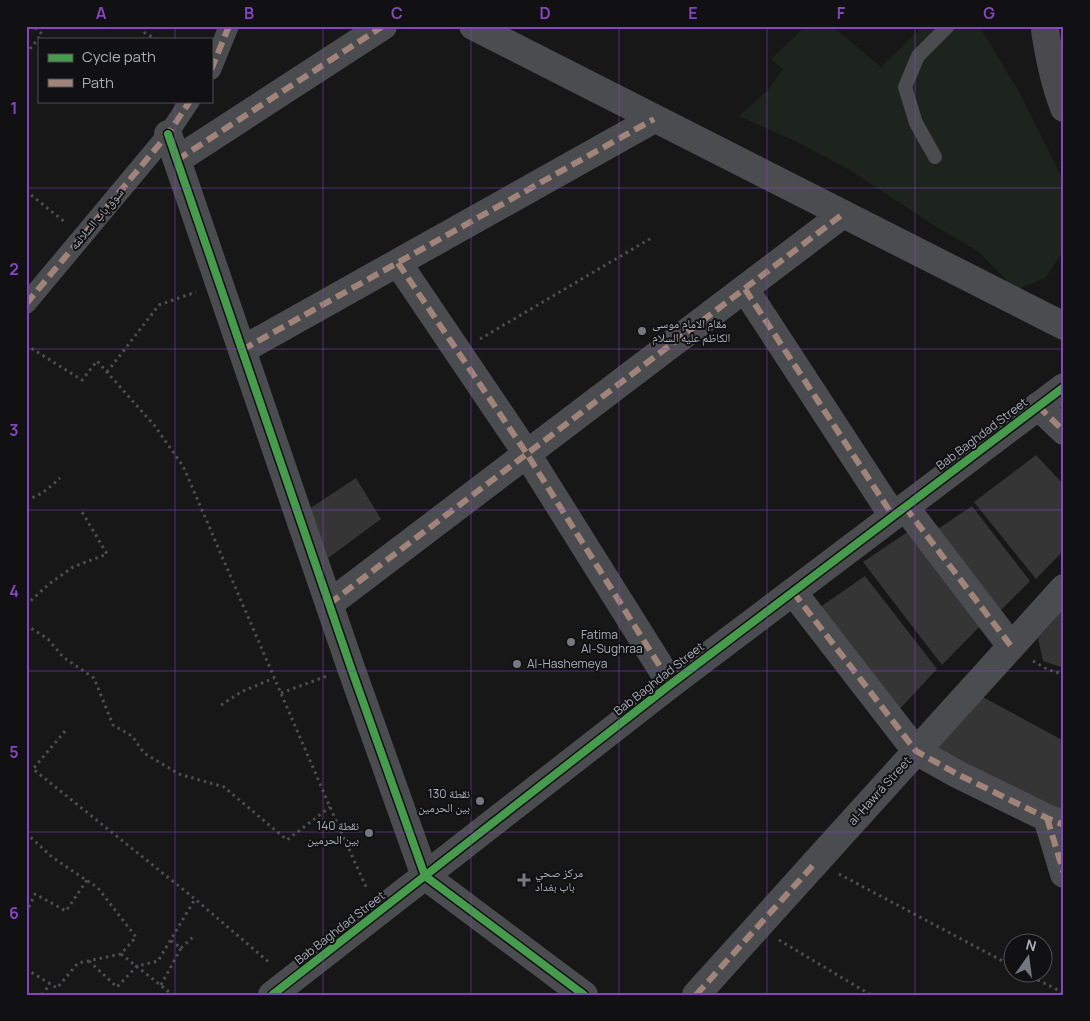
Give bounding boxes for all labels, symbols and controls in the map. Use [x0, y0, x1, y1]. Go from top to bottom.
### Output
text: A [96, 2, 107, 24]
text: B [244, 2, 254, 24]
text: C [391, 2, 403, 24]
text: D [539, 2, 551, 24]
text: E [688, 2, 698, 24]
text: F [837, 2, 846, 24]
text: G [983, 2, 995, 24]
legend [38, 38, 212, 102]
text: Cycle path [82, 46, 156, 67]
text: Path [82, 72, 114, 93]
text: 1 [10, 97, 18, 119]
street label: سوق باب السلالمه [66, 184, 127, 253]
text: 2 [9, 258, 19, 280]
place label: مقام الامام موسى الكاظم عليه السلام [652, 315, 730, 346]
marker: مقام الامام موسى الكاظم عليه السلام [636, 325, 648, 337]
street label: Bab Baghdad Street [933, 394, 1031, 474]
text: 3 [9, 419, 19, 441]
text: 4 [9, 580, 19, 602]
place label: Fatima Al-Sughraa [581, 626, 643, 657]
marker: Fatima Al-Sughraa [565, 636, 577, 648]
street label: Bab Baghdad Street [610, 638, 708, 719]
place label: Al-Hashemeya [527, 655, 607, 672]
marker: Al-Hashemeya [511, 658, 523, 670]
text: 5 [9, 741, 19, 763]
street label: al-Ḥawrā Street [844, 752, 915, 829]
place label: نقطة 130 بين الحرمين [418, 785, 470, 816]
marker: نقطة 130 بين الحرمين [474, 795, 486, 807]
place label: نقطة 140 بين الحرمين [307, 817, 359, 848]
marker: نقطة 140 بين الحرمين [363, 827, 375, 839]
place label: مركز صحي باب بغداد [535, 864, 583, 895]
marker: مركز صحي باب بغداد [517, 873, 531, 887]
street label: Bab Baghdad Street [291, 887, 389, 968]
text: 6 [9, 902, 19, 924]
north arrow [1002, 934, 1052, 984]
text: N [1024, 934, 1038, 955]

